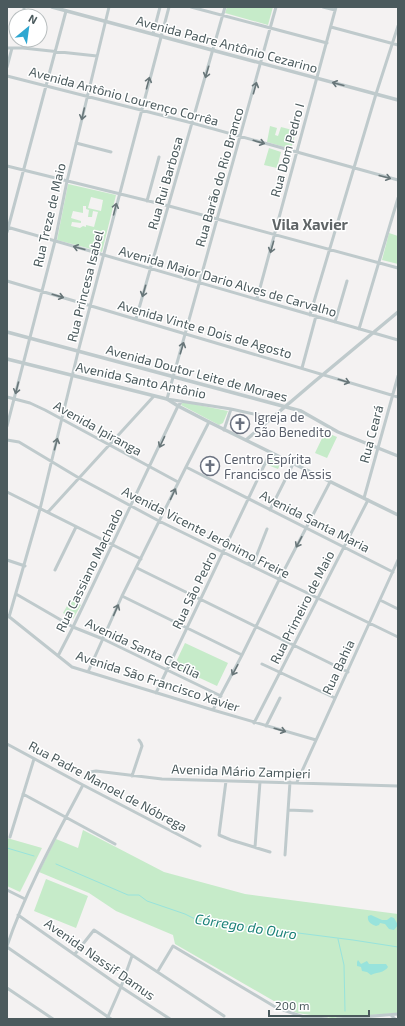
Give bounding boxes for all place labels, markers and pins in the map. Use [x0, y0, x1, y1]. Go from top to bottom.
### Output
place label: Igreja de São Benedito [254, 409, 331, 440]
church icon: Igreja de São Benedito [229, 413, 251, 435]
place label: Centro Espírita Francisco de Assis [224, 451, 332, 482]
church icon: Centro Espírita Francisco de Assis [199, 455, 221, 477]

